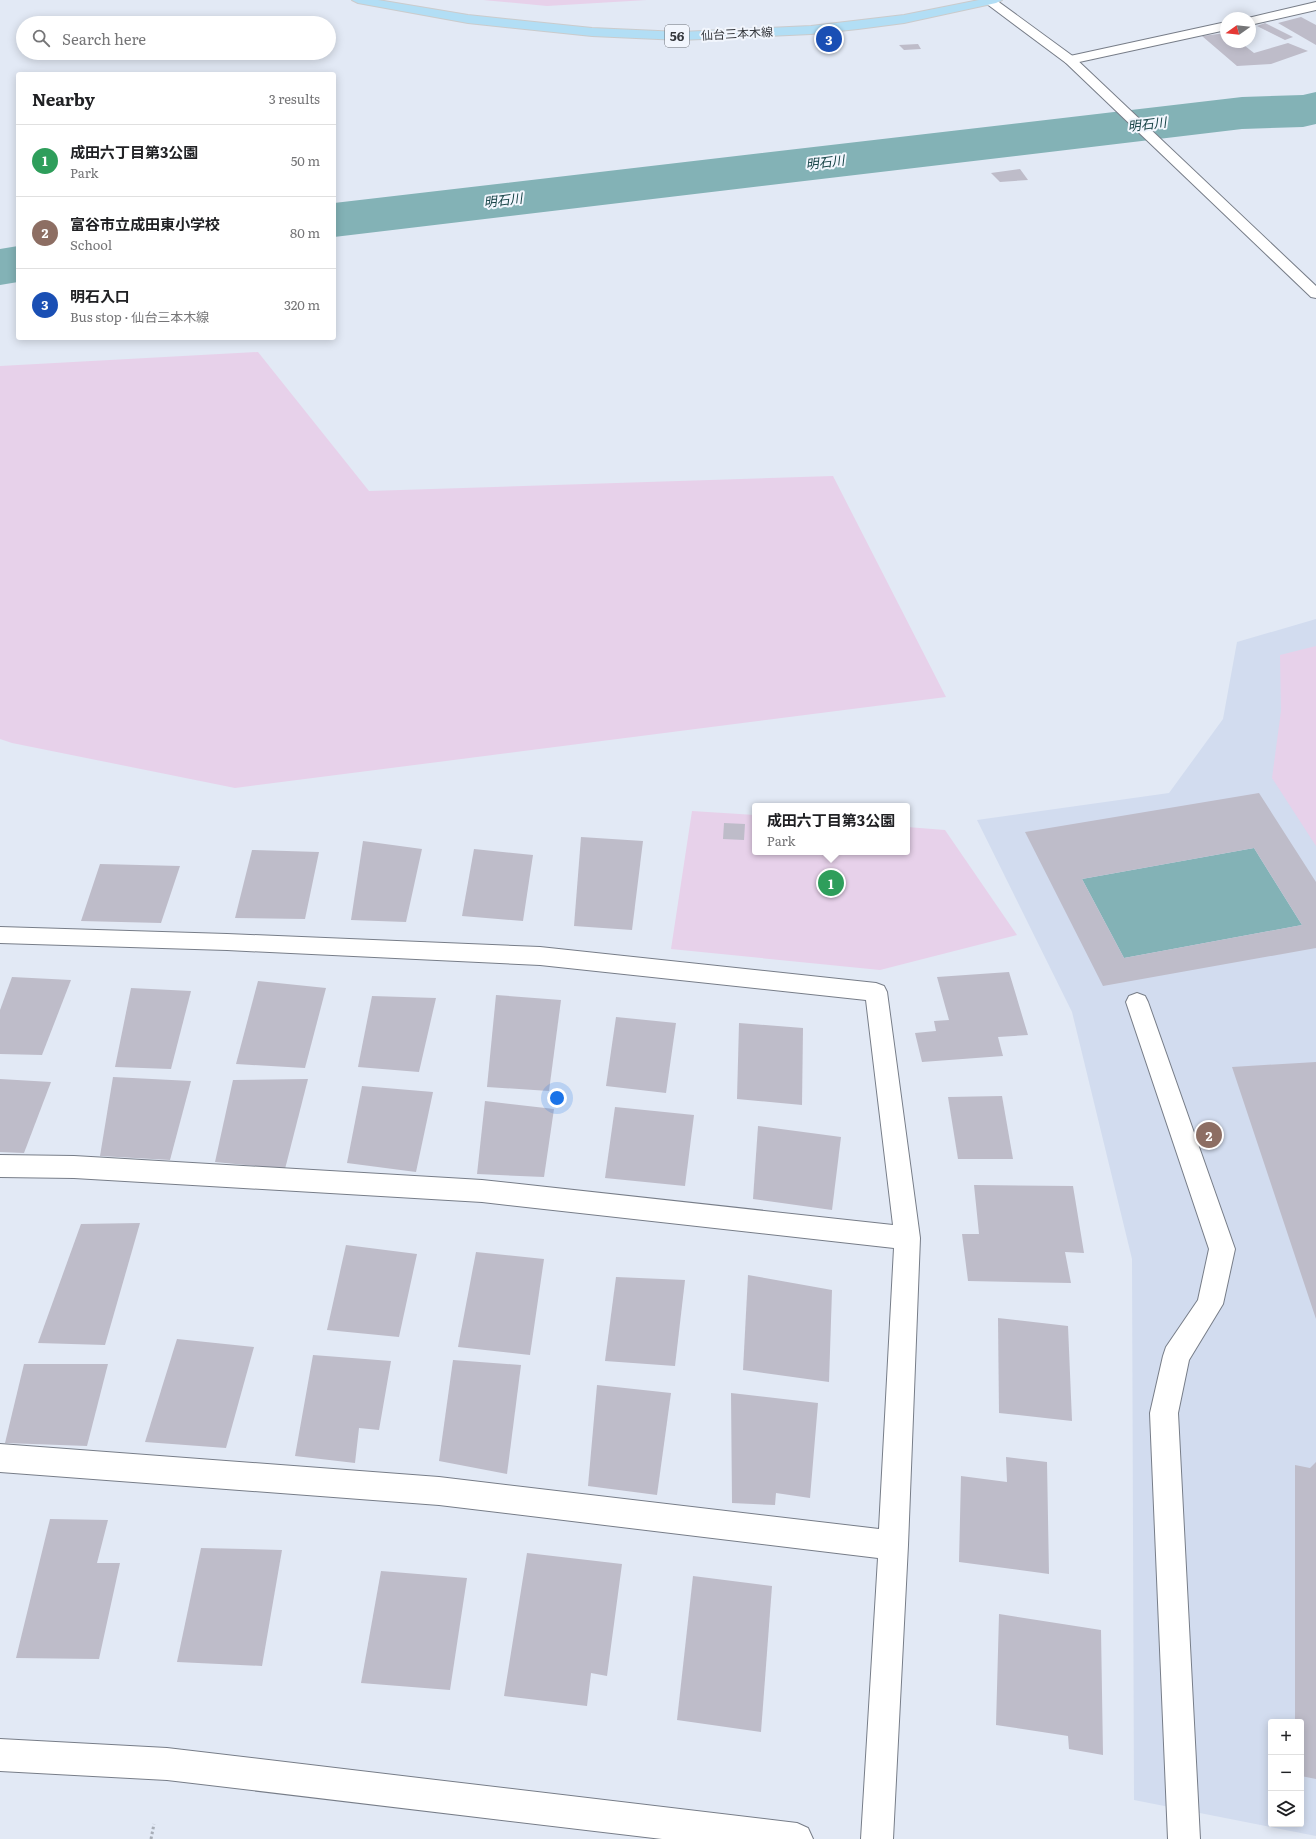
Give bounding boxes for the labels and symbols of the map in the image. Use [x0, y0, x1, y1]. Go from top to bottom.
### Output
north arrow [1220, 12, 1256, 48]
street label: 仙台三本木線 [701, 22, 773, 44]
pin: 3 [816, 24, 842, 54]
road number: 56 [665, 25, 689, 47]
water label: 明石川 [1126, 111, 1169, 135]
water label: 明石川 [804, 149, 847, 173]
water label: 明石川 [482, 187, 525, 211]
pin: 1 [818, 868, 844, 898]
your location [547, 1088, 567, 1108]
pin: 2 [1196, 1120, 1222, 1150]

